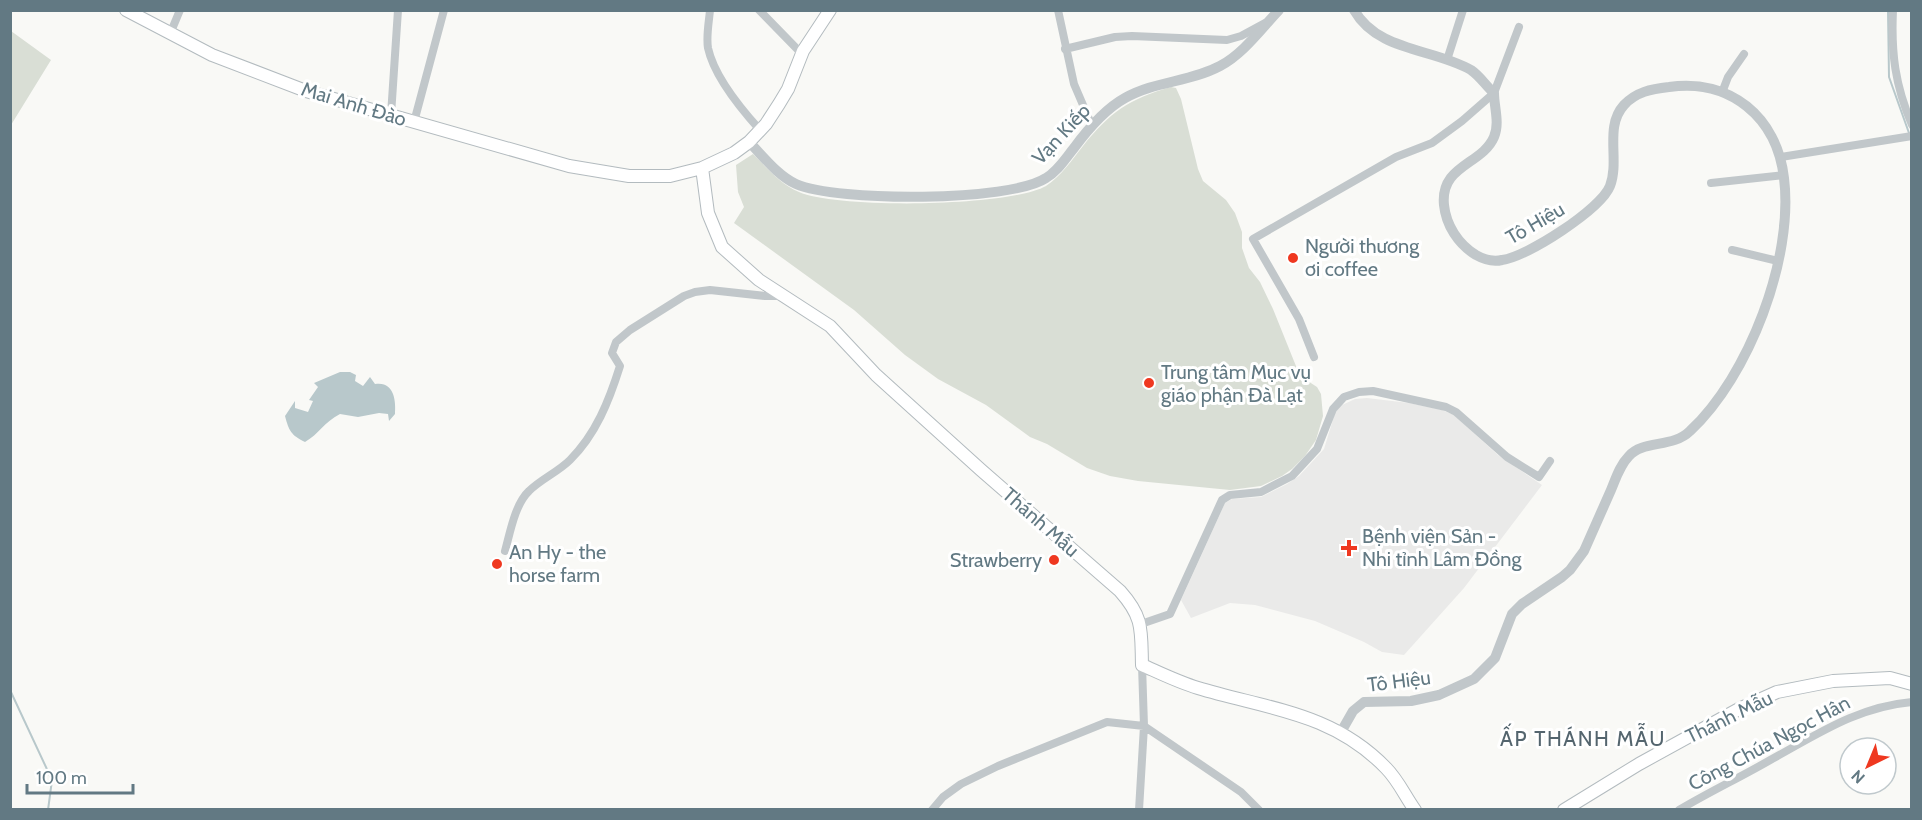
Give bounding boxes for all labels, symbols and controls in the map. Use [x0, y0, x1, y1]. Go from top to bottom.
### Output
street label: Mai Anh Đào [299, 77, 409, 131]
street label: Vạn Kiếp [1027, 99, 1095, 169]
street label: Tô Hiệu [1502, 197, 1568, 249]
place label: Người thương ơi coffee [1305, 234, 1420, 281]
marker: Người thương ơi coffee [1286, 251, 1300, 265]
place label: Trung tâm Mục vụ giáo phận Đà Lạt [1161, 360, 1311, 407]
marker: Trung tâm Mục vụ giáo phận Đà Lạt [1142, 376, 1156, 390]
street label: Thánh Mẫu [998, 482, 1084, 562]
place label: Bệnh viện Sản - Nhi tỉnh Lâm Đồng [1362, 524, 1522, 571]
marker: Bệnh viện Sản - Nhi tỉnh Lâm Đồng [1340, 539, 1358, 557]
place label: An Hy - the horse farm [509, 540, 606, 587]
place label: Strawberry [950, 548, 1042, 572]
marker: Strawberry [1047, 553, 1061, 567]
marker: An Hy - the horse farm [490, 557, 504, 571]
street label: Tô Hiệu [1366, 665, 1432, 697]
street label: Thánh Mẫu [1682, 686, 1776, 748]
street label: Công Chúa Ngọc Hân [1684, 690, 1854, 796]
district label: ẤP THÁNH MẪU [1500, 722, 1666, 751]
north arrow [1838, 736, 1898, 796]
scale bar [27, 757, 134, 795]
text: N [1847, 766, 1869, 787]
text: 100 m [36, 767, 87, 789]

